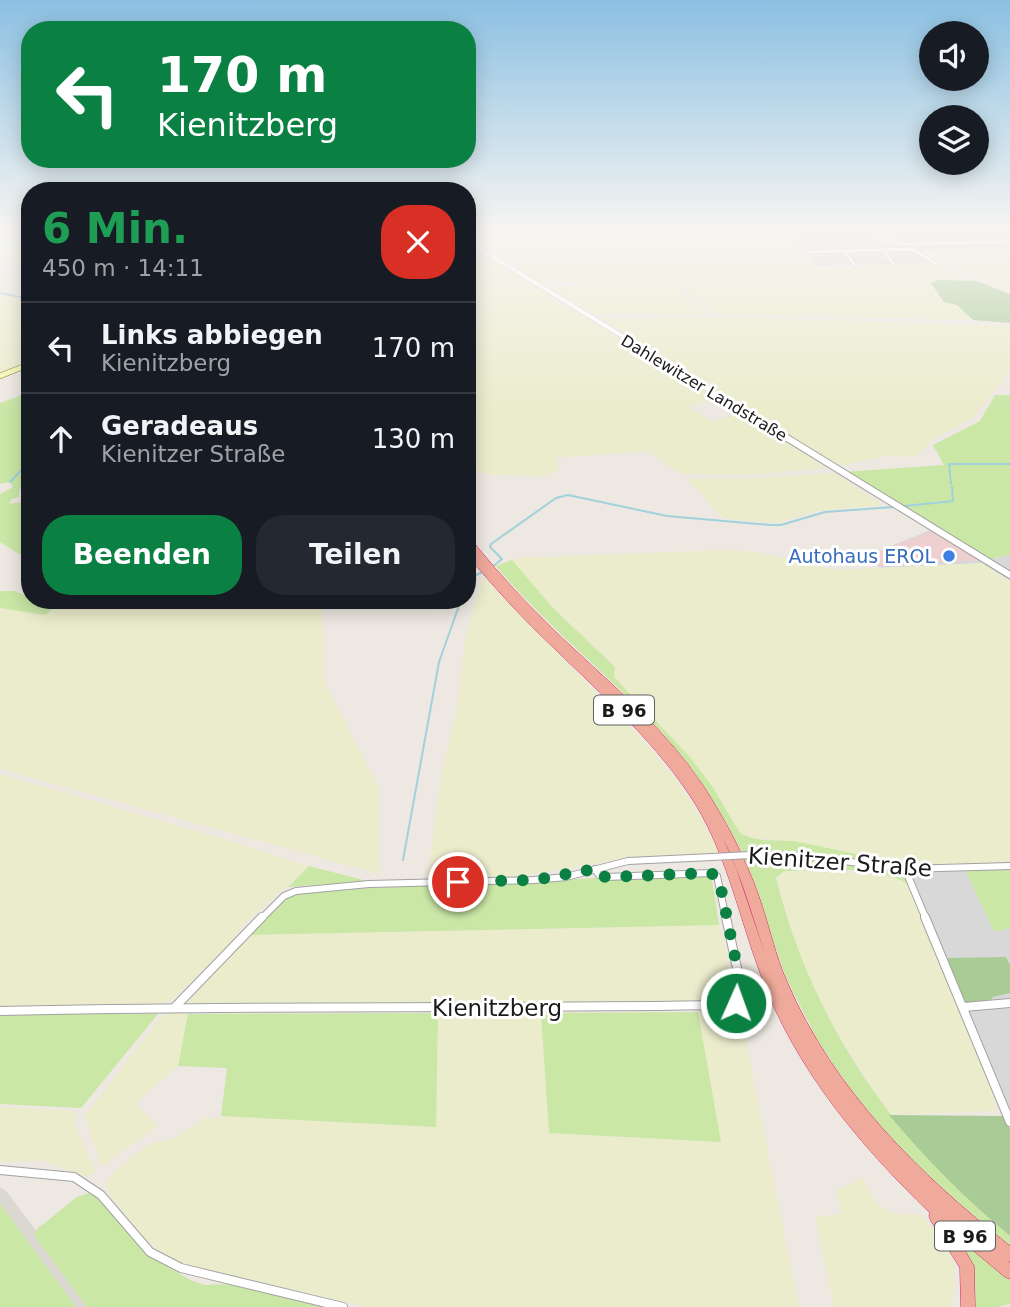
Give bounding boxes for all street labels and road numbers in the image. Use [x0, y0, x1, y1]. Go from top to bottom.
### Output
street label: Dahlewitzer Landstraße [618, 331, 790, 445]
road number: B 96 [594, 696, 654, 724]
street label: Kienitzer Straße [747, 843, 933, 881]
street label: Kienitzberg [432, 995, 562, 1021]
road number: B 96 [935, 1222, 995, 1251]

